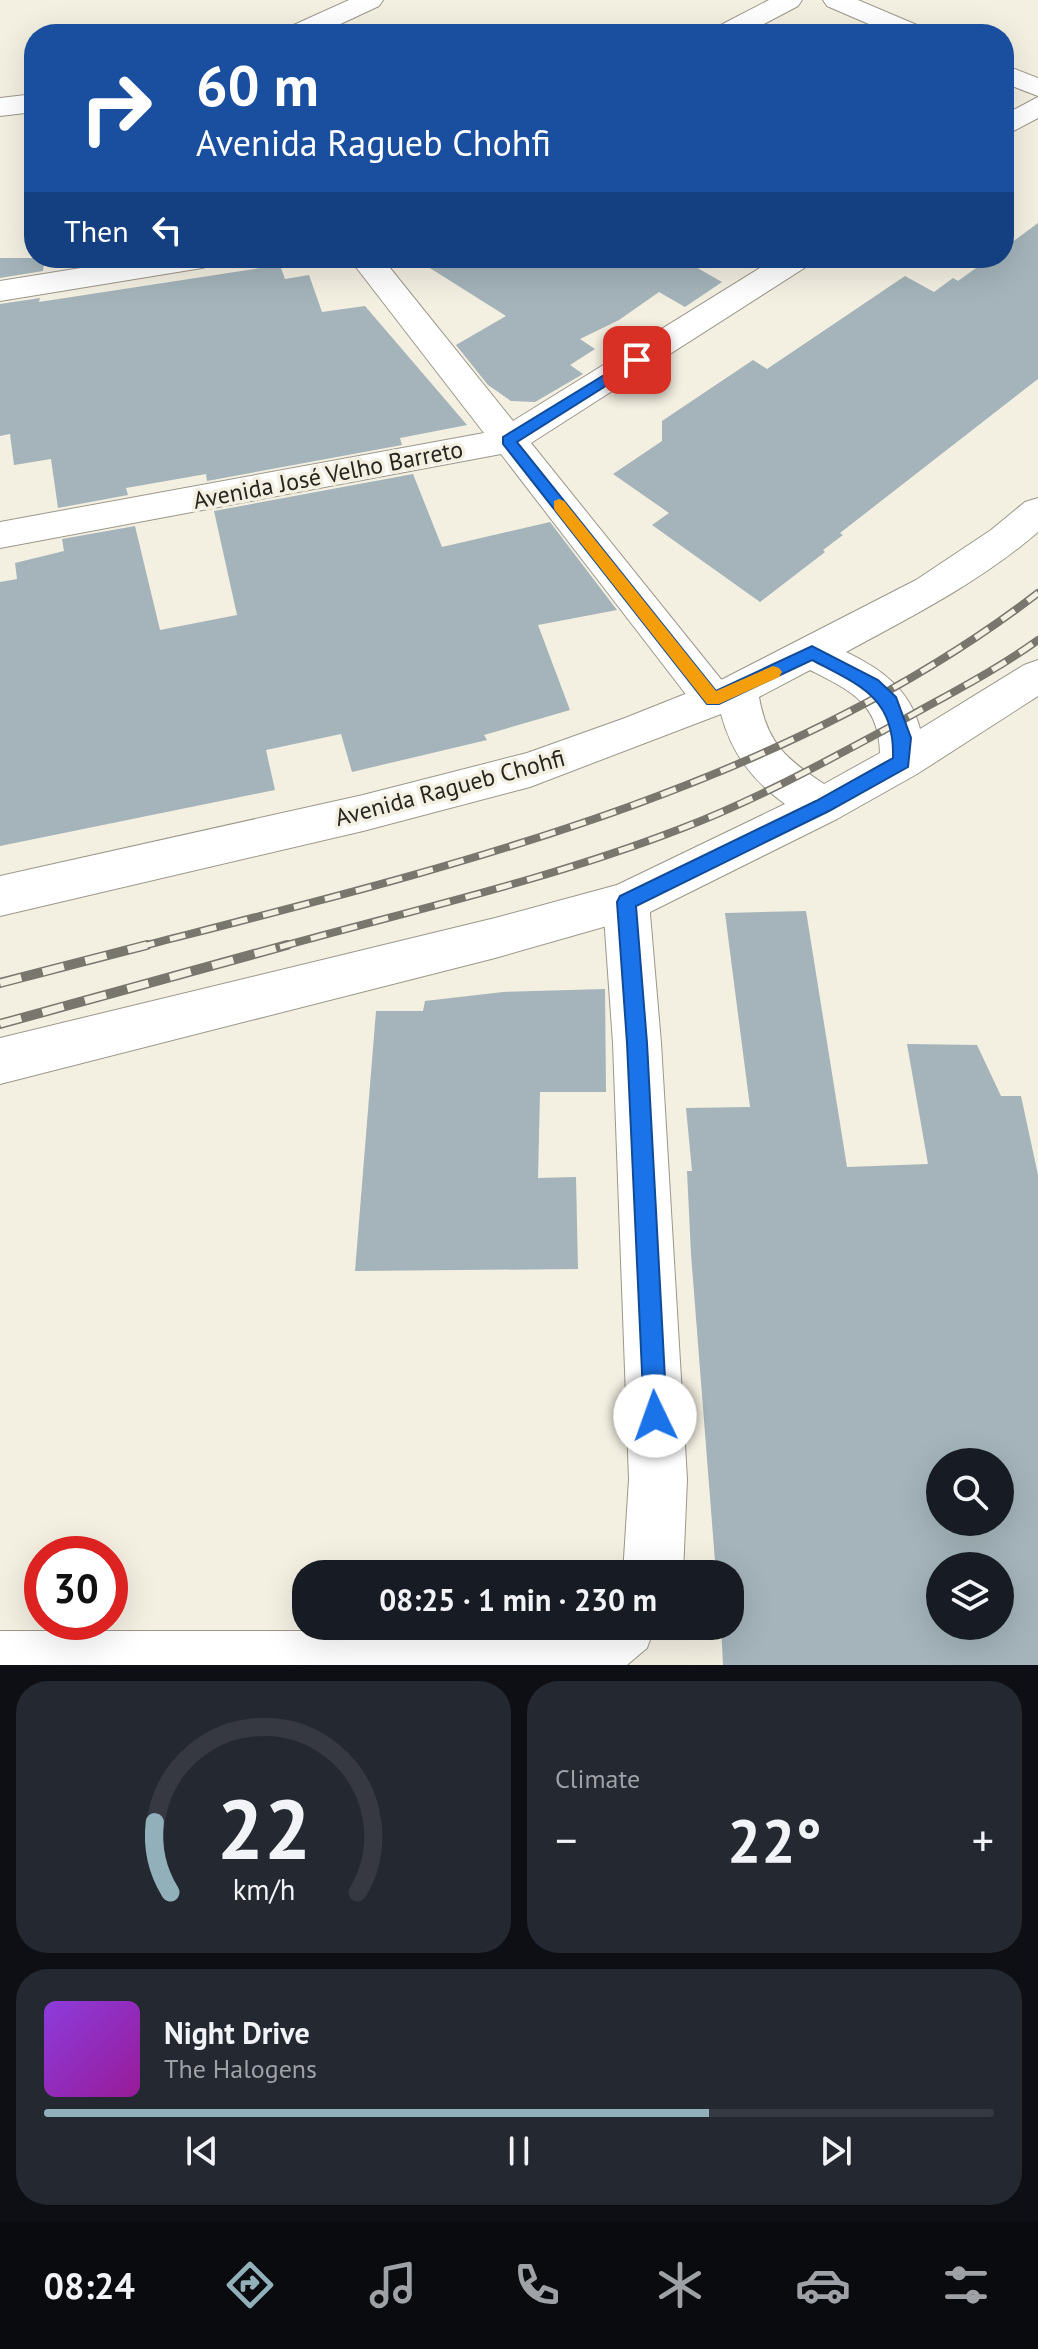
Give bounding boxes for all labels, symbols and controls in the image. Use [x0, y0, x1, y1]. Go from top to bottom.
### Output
text: 60 m [196, 49, 319, 121]
icon: right [64, 56, 168, 160]
text: Avenida Ragueb Chohfi [196, 119, 551, 166]
icon: left [145, 208, 189, 252]
text: Then [64, 211, 129, 250]
pin [603, 326, 671, 394]
icon: arrive [615, 338, 659, 382]
street label: Avenida José Velho Barreto [190, 433, 466, 516]
street label: Avenida Ragueb Chohfi [332, 742, 568, 833]
position arrow [613, 1374, 697, 1458]
map controls [926, 1448, 1014, 1640]
button: search [926, 1448, 1014, 1536]
speed limit sign: 30 [24, 1536, 128, 1640]
button: layers [926, 1552, 1014, 1640]
text: 08:25 · 1 min · 230 m [379, 1580, 657, 1619]
text: Climate [555, 1762, 640, 1795]
text: 22 [216, 1774, 311, 1882]
text: 22° [727, 1801, 822, 1879]
text: − [555, 1811, 577, 1868]
text: + [972, 1811, 994, 1868]
text: km/h [232, 1871, 295, 1908]
text: Night Drive [164, 2013, 310, 2052]
text: The Halogens [164, 2052, 317, 2085]
icon: previous [180, 2129, 224, 2173]
icon: pause [497, 2129, 541, 2173]
icon: next [814, 2129, 858, 2173]
icon: directions [222, 2257, 278, 2313]
icon: music [365, 2257, 421, 2313]
icon: phone [509, 2257, 565, 2313]
icon: climate [652, 2257, 708, 2313]
icon: car [795, 2257, 851, 2313]
icon: filters [938, 2257, 994, 2313]
text: 08:24 [44, 2262, 135, 2309]

